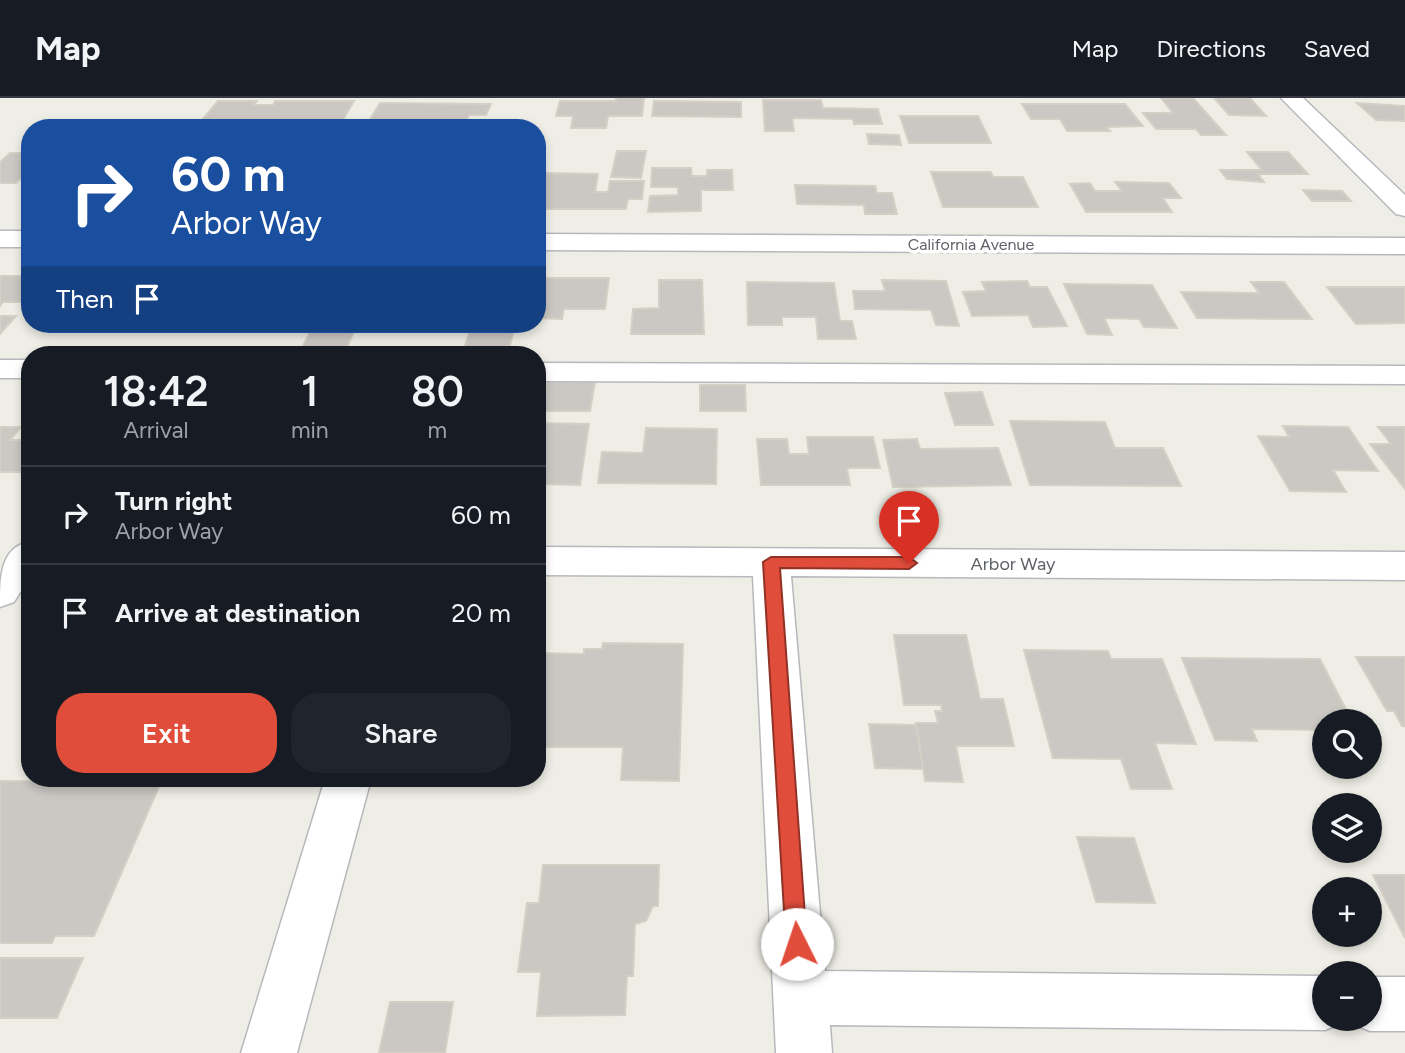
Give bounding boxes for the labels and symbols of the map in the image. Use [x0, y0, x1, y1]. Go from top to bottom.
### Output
street label: California Avenue [908, 235, 1034, 254]
pin [879, 491, 939, 563]
street label: Arbor Way [971, 553, 1056, 575]
position arrow [760, 907, 834, 981]

